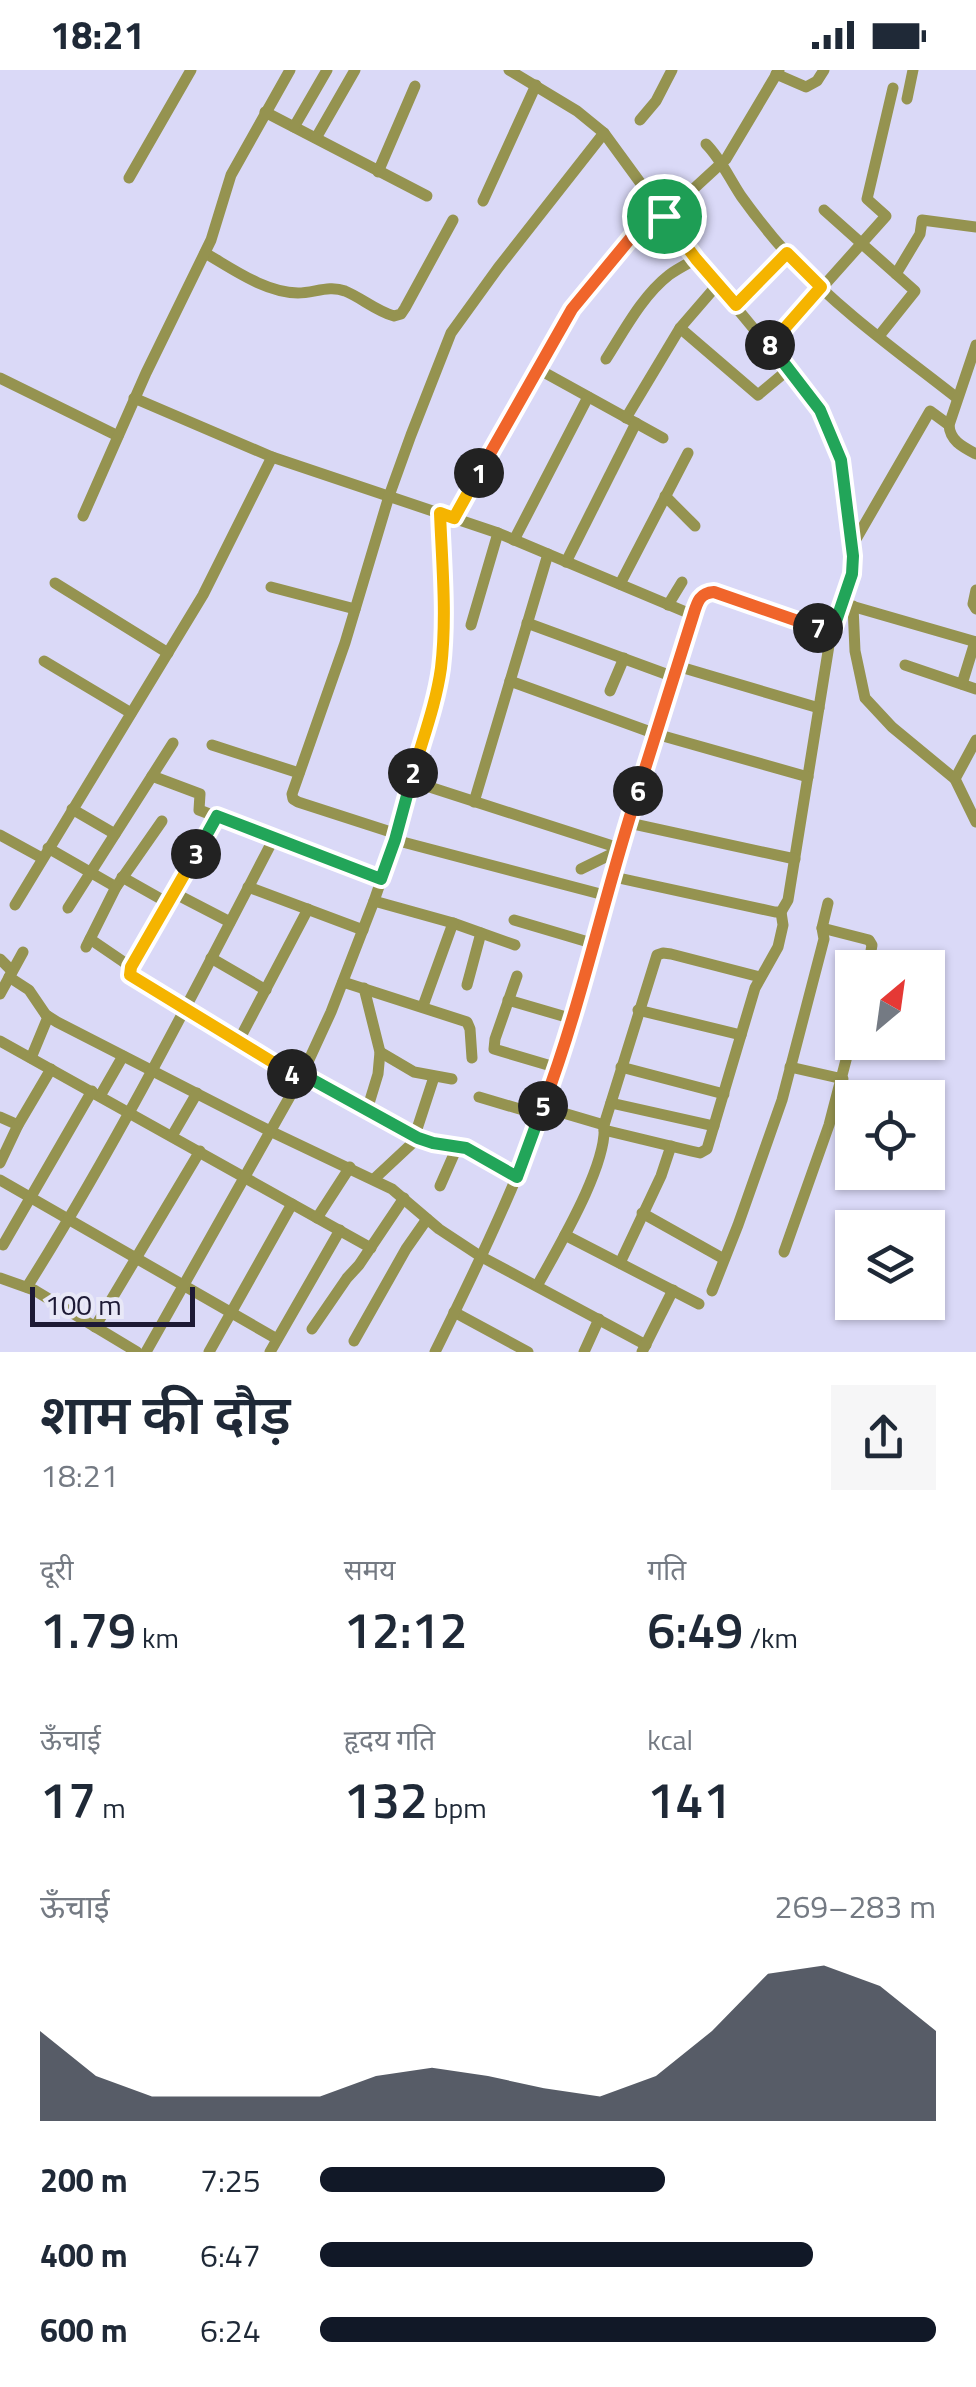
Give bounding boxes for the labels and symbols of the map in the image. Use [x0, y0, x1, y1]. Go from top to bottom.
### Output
pin [622, 174, 707, 259]
pin: 8 [745, 320, 795, 370]
pin: 1 [454, 448, 504, 498]
pin: 7 [793, 603, 843, 653]
pin: 2 [388, 748, 438, 798]
pin: 6 [613, 766, 663, 816]
pin: 3 [171, 829, 221, 879]
north arrow [835, 950, 945, 1060]
pin: 4 [267, 1049, 317, 1099]
pin: 5 [518, 1081, 568, 1131]
scale bar [30, 1282, 195, 1326]

